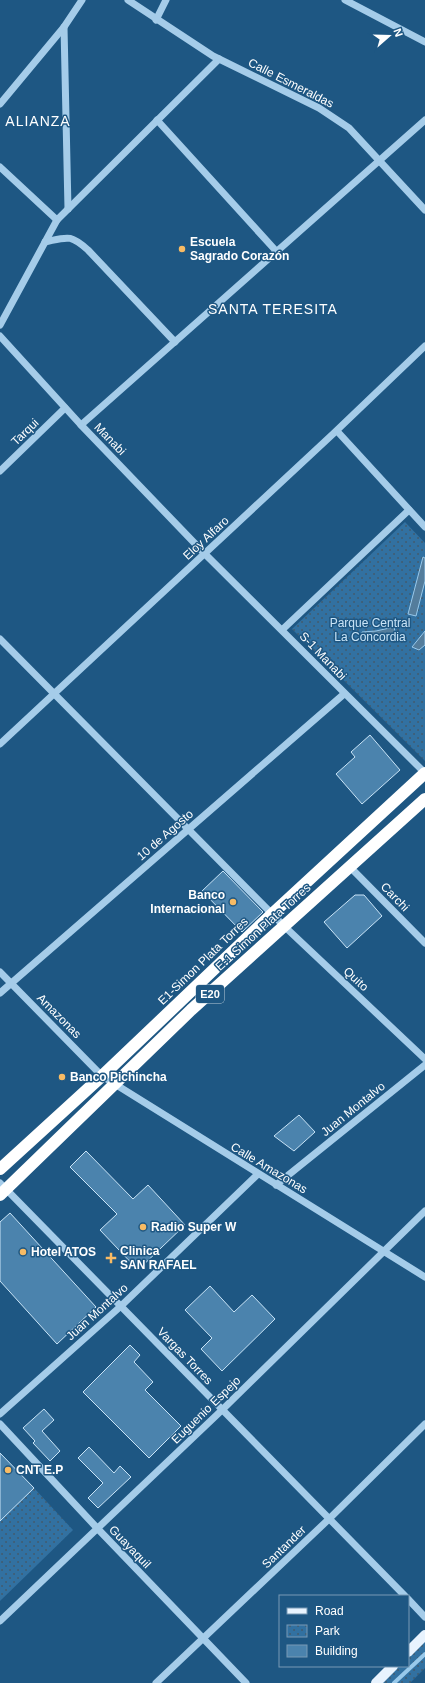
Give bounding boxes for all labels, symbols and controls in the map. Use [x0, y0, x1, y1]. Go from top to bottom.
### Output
north arrow [369, 16, 409, 56]
text: N [391, 27, 405, 38]
street label: Calle Esmeraldas [246, 55, 336, 111]
district label: ALIANZA [5, 113, 71, 129]
place label: Escuela Sagrado Corazón [190, 235, 289, 263]
marker: Escuela Sagrado Corazón [177, 244, 187, 254]
district label: SANTA TERESITA [208, 301, 338, 317]
street label: Tarqui [8, 416, 42, 448]
street label: Manabi [91, 420, 129, 458]
street label: Eloy Alfaro [180, 513, 232, 563]
park label: Parque Central La Concordia [330, 616, 410, 644]
street label: S-1 Manabi [297, 629, 349, 683]
street label: 10 de Agosto [134, 807, 196, 863]
street label: Carchi [378, 880, 412, 914]
street label: E-1 Simon Plata Torres [213, 881, 313, 973]
place label: Banco Internacional [150, 888, 225, 916]
marker: Banco Internacional [228, 897, 238, 907]
street label: E1-Simon Plata Torres [155, 914, 251, 1008]
street label: Quito [341, 964, 371, 994]
road number: E20 [196, 985, 224, 1003]
street label: Amazonas [34, 991, 84, 1041]
place label: Banco Pichincha [70, 1070, 167, 1084]
marker: Banco Pichincha [57, 1072, 67, 1082]
street label: Juan Montalvo [318, 1079, 388, 1139]
street label: Calle Amazonas [228, 1140, 310, 1196]
place label: Radio Super W [151, 1220, 237, 1234]
marker: Radio Super W [138, 1222, 148, 1232]
place label: Clinica SAN RAFAEL [120, 1244, 197, 1272]
place label: Hotel ATOS [31, 1245, 96, 1259]
marker: Hotel ATOS [18, 1247, 28, 1257]
marker: Clinica SAN RAFAEL [105, 1252, 117, 1264]
street label: Juan Montalvo [63, 1280, 131, 1343]
street label: Vargas Torres [154, 1325, 216, 1387]
street label: Euguenio Espejo [168, 1373, 244, 1447]
place label: CNT E.P [16, 1463, 63, 1477]
marker: CNT E.P [3, 1465, 13, 1475]
street label: Guayaquil [106, 1523, 154, 1571]
street label: Santander [259, 1523, 309, 1571]
legend [279, 1595, 409, 1667]
text: Road [315, 1604, 344, 1618]
text: Park [315, 1624, 341, 1638]
text: Building [315, 1644, 358, 1658]

